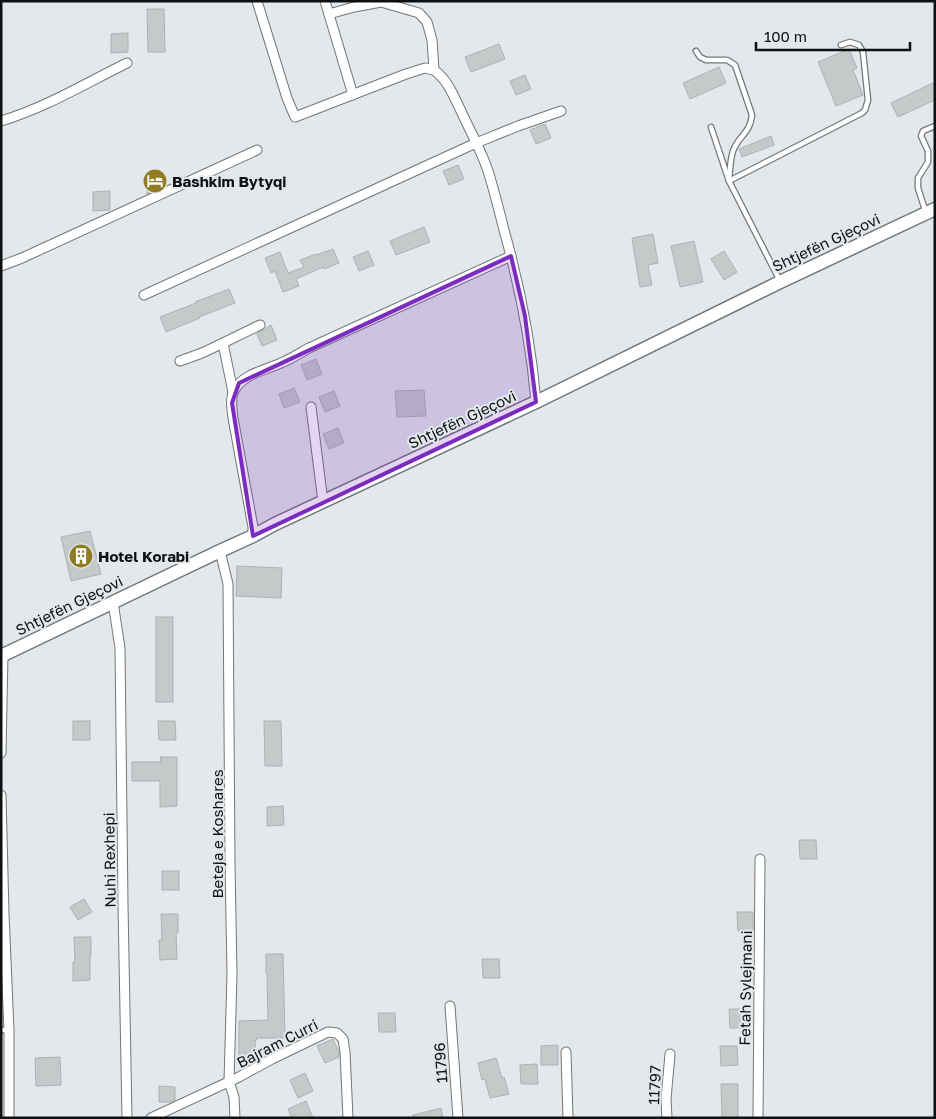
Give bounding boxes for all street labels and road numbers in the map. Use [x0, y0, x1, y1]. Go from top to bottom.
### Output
street label: Shtjefën Gjeçovi [769, 209, 883, 275]
street label: Shtjefën Gjeçovi [405, 386, 519, 452]
street label: Shtjefën Gjeçovi [13, 571, 125, 639]
street label: Beteja e Koshares [208, 769, 226, 899]
street label: Nuhi Rexhepi [99, 812, 119, 908]
street label: Fetah Sylejmani [735, 930, 755, 1046]
street label: Bajram Curri [233, 1015, 321, 1071]
street label: 11796 [430, 1042, 450, 1084]
street label: 11797 [644, 1065, 664, 1105]

